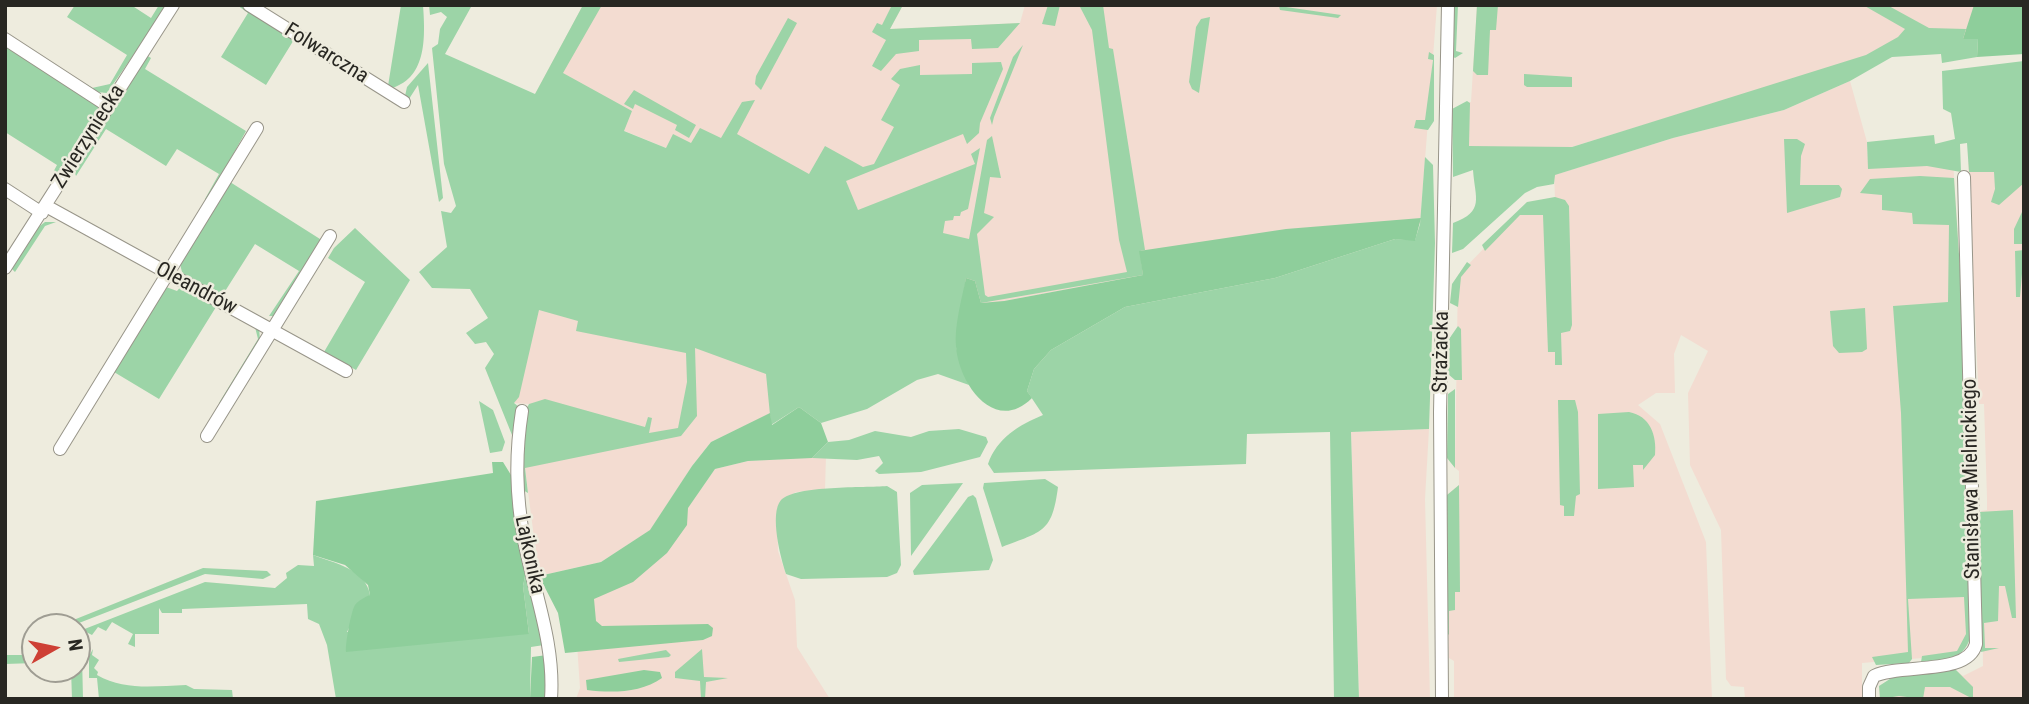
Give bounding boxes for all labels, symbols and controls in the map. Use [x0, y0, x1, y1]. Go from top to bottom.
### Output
street label: Folwarczna [279, 18, 373, 90]
street label: Zwierzyniecka [47, 81, 131, 193]
street label: Oleandrów [151, 257, 241, 321]
street label: Strażacka [1429, 311, 1455, 393]
street label: Stanisława Mielnickiego [1958, 378, 1986, 580]
street label: Lajkonika [508, 514, 550, 596]
north arrow [21, 613, 91, 683]
text: N [63, 637, 88, 652]

